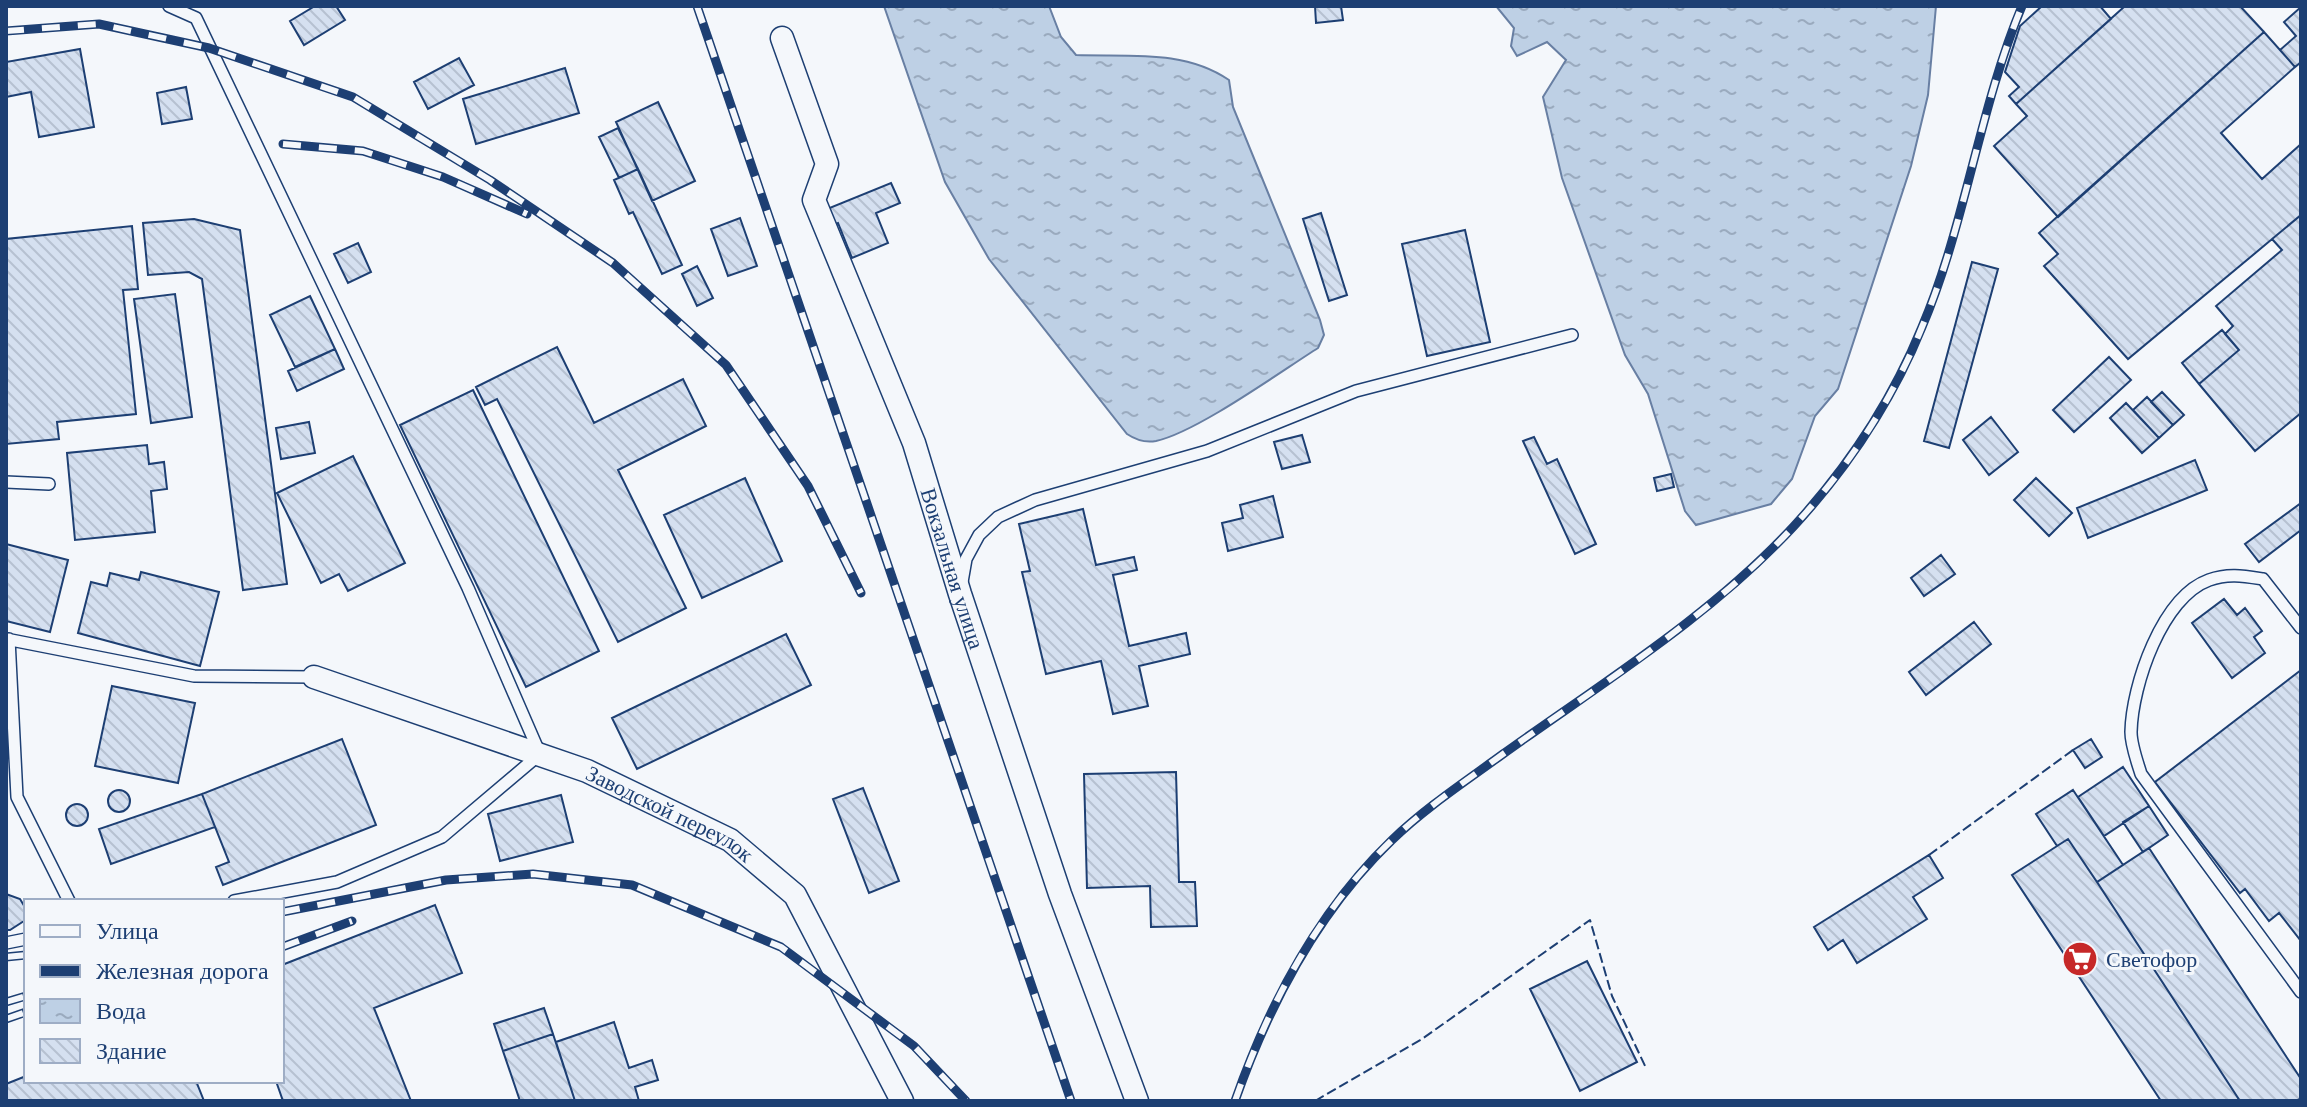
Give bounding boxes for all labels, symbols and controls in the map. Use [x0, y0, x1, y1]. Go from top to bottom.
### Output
street label: Вокзальная улица [915, 485, 989, 652]
street label: Заводской переулок [582, 761, 758, 867]
legend [24, 899, 284, 1083]
text: Улица [96, 918, 159, 944]
supermarket icon: Светофор [2061, 940, 2099, 978]
place label: Светофор [2106, 947, 2197, 972]
text: Железная дорога [96, 958, 269, 984]
text: Вода [96, 998, 147, 1024]
text: Здание [96, 1038, 167, 1064]

